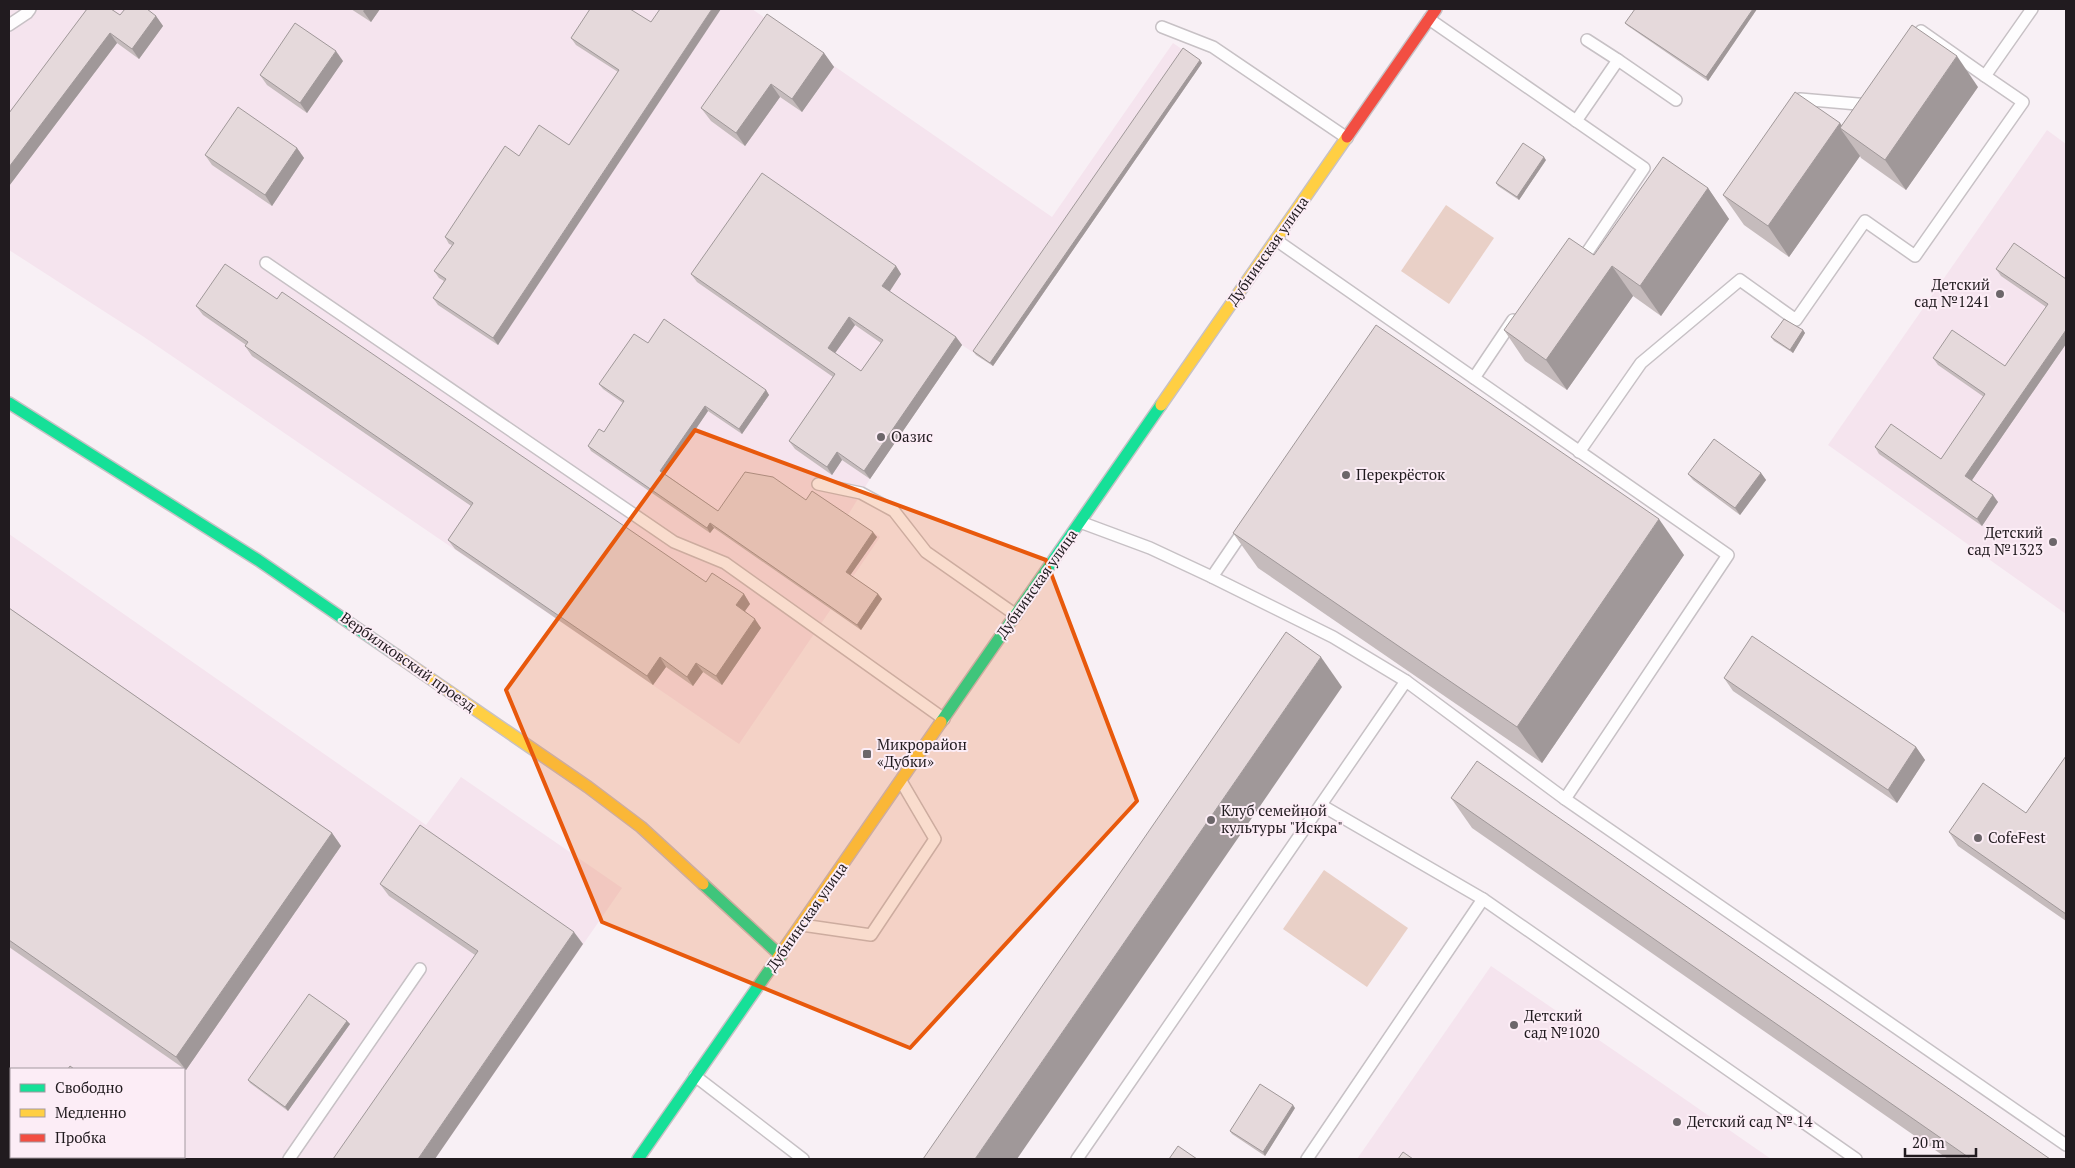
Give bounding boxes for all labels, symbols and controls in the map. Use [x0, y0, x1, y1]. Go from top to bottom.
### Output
street label: Дубнинская улица [1222, 192, 1313, 309]
place label: Детский сад №1241 [1914, 274, 1990, 311]
marker: Детский сад №1241 [1994, 288, 2006, 300]
place label: Оазис [891, 426, 933, 446]
marker: Оазис [875, 431, 887, 443]
place label: Перекрёсток [1356, 464, 1446, 484]
marker: Перекрёсток [1340, 469, 1352, 481]
place label: Детский сад №1323 [1967, 522, 2043, 559]
street label: Дубнинская улица [991, 525, 1082, 642]
marker: Детский сад №1323 [2047, 536, 2059, 548]
street label: Вербилковский проезд [337, 607, 481, 716]
place label: Микрорайон «Дубки» [877, 734, 967, 771]
marker: Микрорайон «Дубки» [861, 748, 873, 760]
place label: Клуб семейной культуры "Искра" [1221, 800, 1343, 837]
marker: Клуб семейной культуры "Искра" [1205, 814, 1217, 826]
place label: CofeFest [1988, 827, 2046, 847]
marker: CofeFest [1972, 832, 1984, 844]
street label: Дубнинская улица [761, 858, 852, 975]
place label: Детский сад №1020 [1524, 1005, 1600, 1042]
marker: Детский сад №1020 [1508, 1019, 1520, 1031]
legend [10, 1068, 185, 1158]
text: Свободно [55, 1077, 123, 1097]
text: Медленно [55, 1102, 126, 1122]
place label: Детский сад № 14 [1687, 1111, 1812, 1131]
marker: Детский сад № 14 [1671, 1116, 1683, 1128]
scale bar [1905, 1126, 1976, 1158]
text: Пробка [55, 1127, 107, 1147]
text: 20 m [1912, 1132, 1945, 1152]

